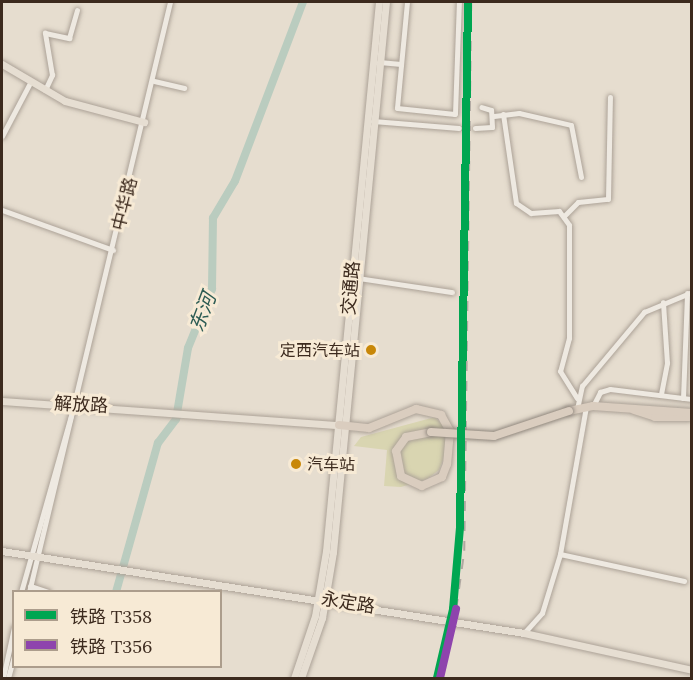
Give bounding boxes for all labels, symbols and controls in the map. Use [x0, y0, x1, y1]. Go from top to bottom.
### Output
street label: 中华路 [108, 175, 142, 233]
street label: 交通路 [338, 260, 364, 316]
water label: 东河 [184, 289, 220, 335]
place label: 定西汽车站 [280, 340, 360, 360]
marker: 定西汽车站 [365, 344, 377, 356]
street label: 解放路 [53, 393, 109, 417]
place label: 汽车站 [307, 454, 355, 474]
marker: 汽车站 [290, 458, 302, 470]
street label: 永定路 [320, 588, 376, 618]
legend [12, 590, 222, 668]
text: 铁路 T358 [70, 605, 152, 628]
text: 铁路 T356 [70, 635, 153, 658]

